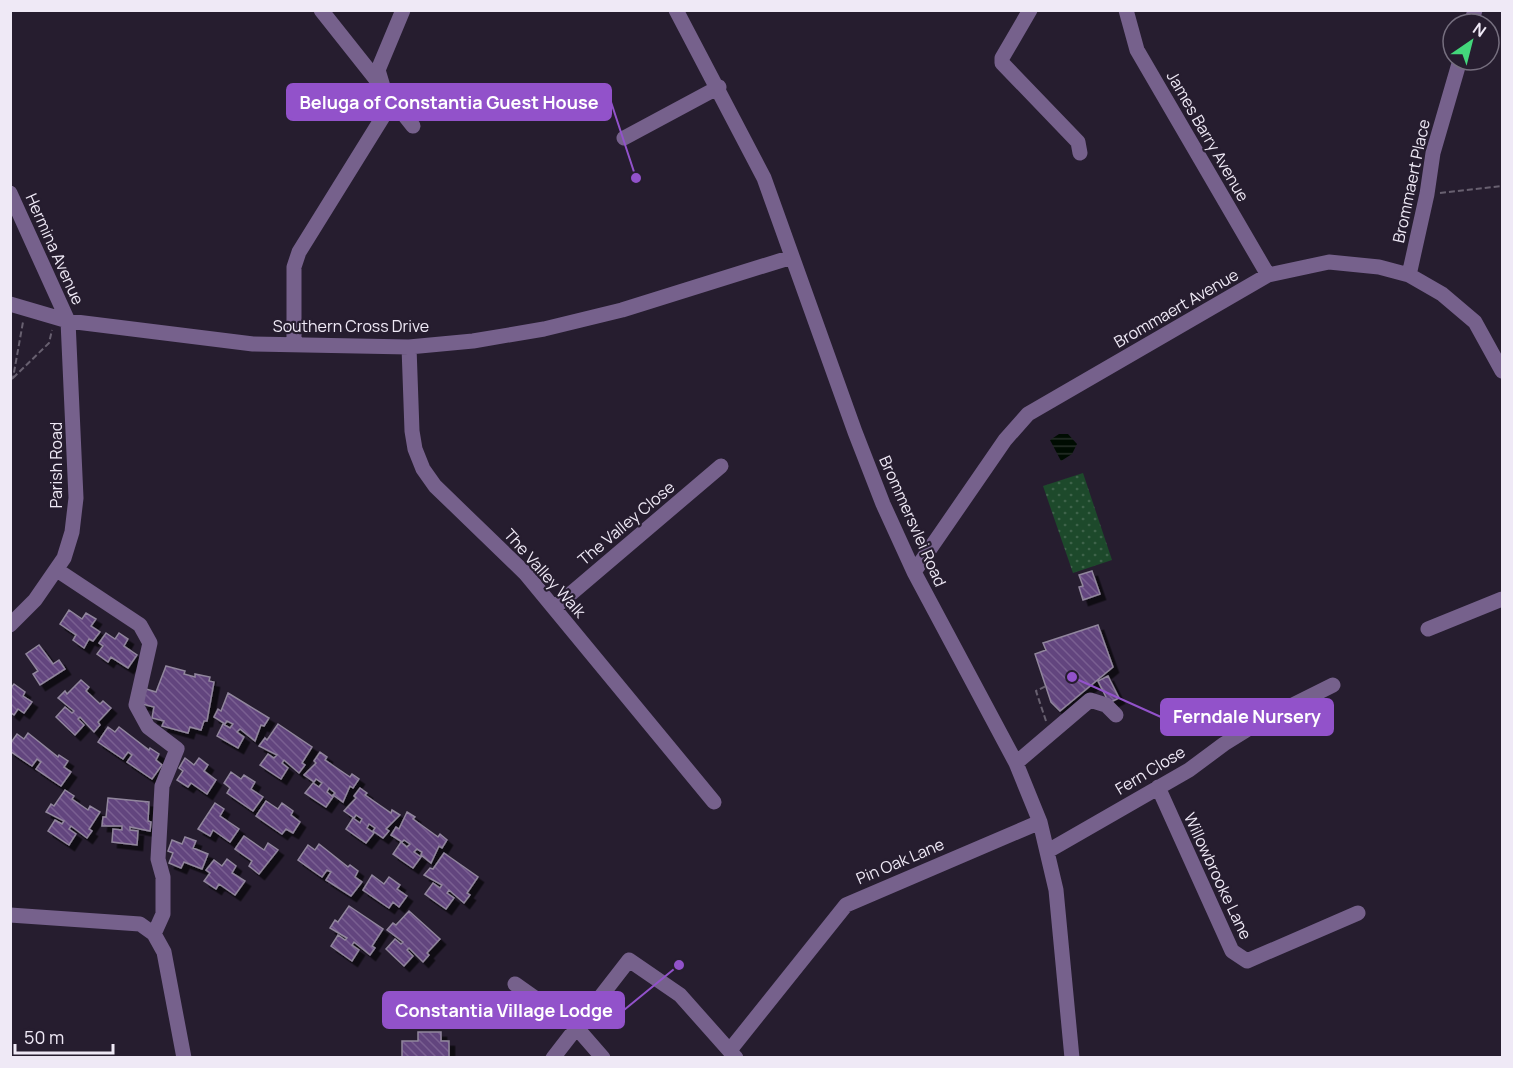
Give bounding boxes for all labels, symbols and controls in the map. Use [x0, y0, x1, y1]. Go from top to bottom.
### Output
north arrow [1441, 12, 1501, 72]
text: N [1469, 17, 1491, 42]
street label: James Barry Avenue [1162, 67, 1254, 205]
callout: Beluga of Constantia Guest House [287, 84, 611, 120]
text: Beluga of Constantia Guest House [299, 90, 599, 114]
street label: Brommaert Place [1387, 117, 1435, 245]
street label: Hermina Avenue [21, 190, 89, 308]
street label: Brommaert Avenue [1110, 263, 1242, 353]
street label: Southern Cross Drive [273, 315, 429, 337]
street label: Parish Road [45, 422, 67, 508]
street label: Brommersvlei Road [874, 452, 952, 590]
street label: The Valley Close [573, 476, 679, 570]
street label: The Valley Walk [499, 524, 592, 623]
callout: Ferndale Nursery [1161, 699, 1333, 735]
text: Ferndale Nursery [1173, 704, 1321, 728]
street label: Fern Close [1111, 740, 1189, 800]
street label: Willowbrooke Lane [1179, 809, 1257, 943]
street label: Pin Oak Lane [853, 833, 947, 889]
callout: Constantia Village Lodge [383, 992, 624, 1028]
text: Constantia Village Lodge [395, 998, 613, 1022]
scale bar [15, 1017, 112, 1055]
text: 50 m [24, 1025, 64, 1049]

